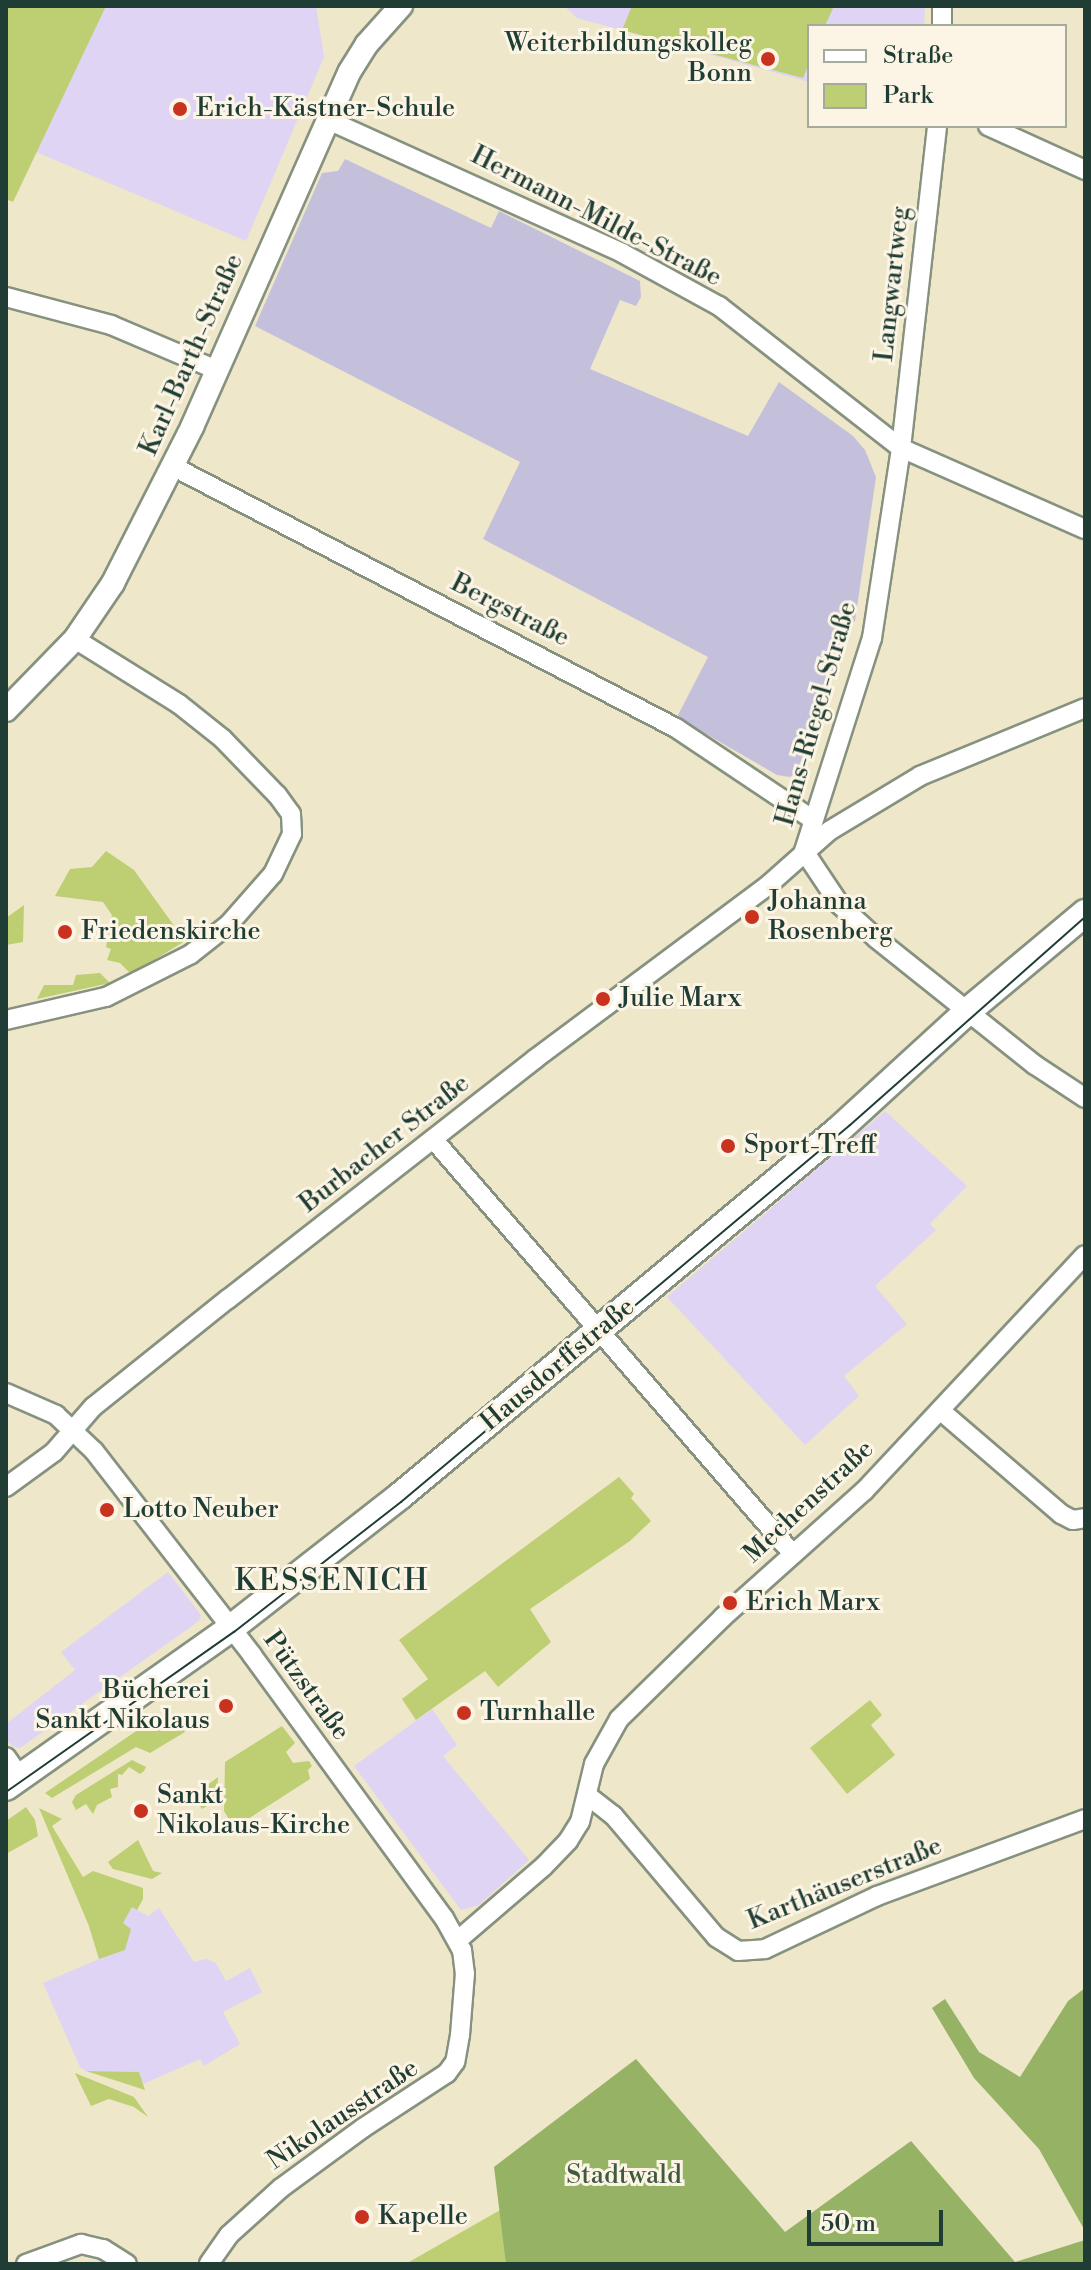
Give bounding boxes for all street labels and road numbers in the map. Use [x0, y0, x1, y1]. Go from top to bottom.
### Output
street label: Hermann-Milde-Straße [465, 140, 727, 294]
street label: Langwartweg [869, 205, 917, 363]
street label: Karl-Barth-Straße [134, 249, 250, 461]
street label: Bergstraße [446, 568, 574, 654]
street label: Hans-Riegel-Straße [770, 598, 864, 830]
street label: Burbacher Straße [294, 1068, 476, 1220]
street label: Hausdorffstraße [475, 1292, 641, 1438]
street label: Mechenstraße [738, 1434, 880, 1570]
street label: Pützstraße [256, 1625, 356, 1747]
street label: Karthäuserstraße [743, 1831, 947, 1937]
street label: Nikolausstraße [261, 2053, 425, 2177]

